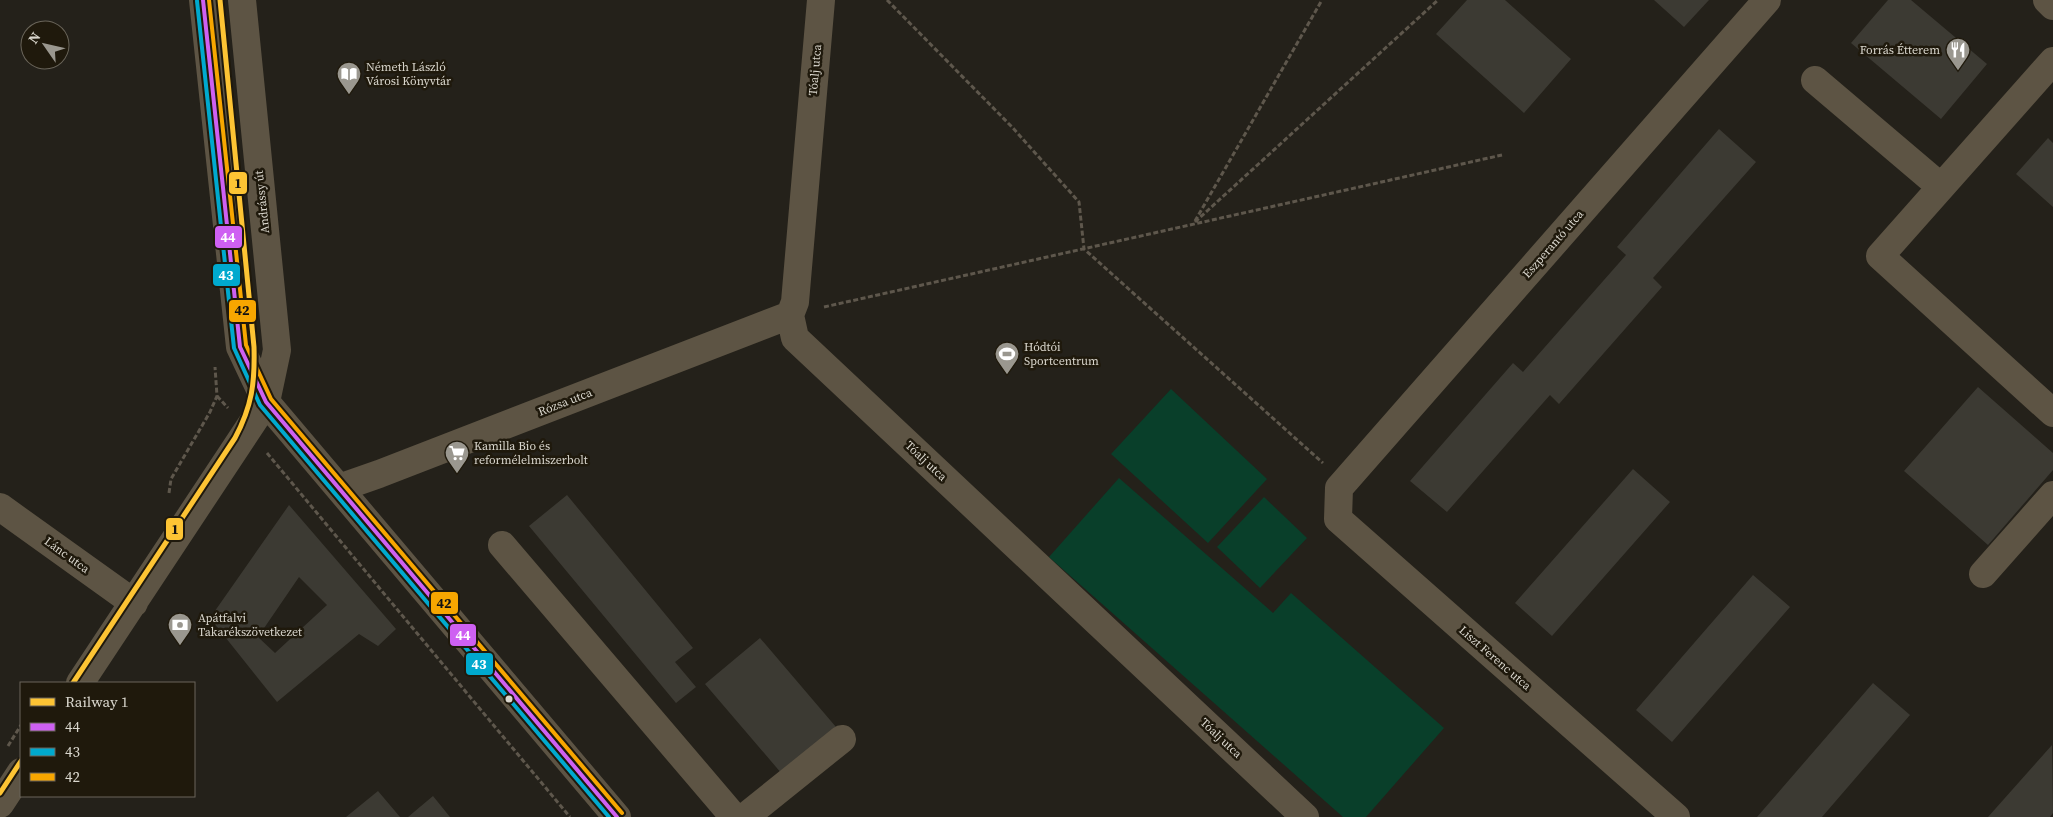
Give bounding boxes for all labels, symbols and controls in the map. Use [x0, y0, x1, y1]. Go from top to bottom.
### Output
north arrow [20, 20, 70, 70]
text: N [23, 28, 45, 48]
restaurant icon: Forrás Étterem [1945, 37, 1971, 71]
place label: Forrás Étterem [1860, 42, 1940, 58]
street label: Tóalj utca [805, 43, 825, 96]
place label: Németh László Városi Könyvtár [366, 59, 451, 89]
library icon: Németh László Városi Könyvtár [336, 61, 362, 95]
street label: Andrássy út [251, 170, 273, 234]
line badge: 1 [228, 171, 248, 195]
text: 1 [234, 173, 242, 193]
street label: Eszperantó utca [1519, 206, 1588, 281]
line badge: 44 [214, 225, 243, 249]
text: 44 [220, 227, 236, 247]
line badge: 43 [212, 263, 241, 287]
text: 43 [218, 265, 234, 285]
line badge: 42 [228, 299, 257, 323]
text: 42 [234, 300, 250, 320]
place label: Hódtói Sportcentrum [1024, 339, 1099, 369]
sports icon: Hódtói Sportcentrum [994, 341, 1020, 375]
street label: Rózsa utca [536, 384, 595, 420]
place label: Kamilla Bio és reformélelmiszerbolt [474, 438, 588, 468]
street label: Tóalj utca [902, 438, 951, 485]
supermarket icon: Kamilla Bio és reformélelmiszerbolt [444, 440, 470, 474]
line badge: 1 [165, 517, 184, 541]
text: 1 [171, 519, 179, 539]
street label: Lánc utca [41, 533, 93, 577]
line badge: 42 [430, 591, 459, 615]
text: 42 [436, 593, 452, 613]
place label: Apátfalvi Takarékszövetkezet [198, 610, 302, 640]
bank icon: Apátfalvi Takarékszövetkezet [167, 612, 193, 646]
street label: Liszt Ferenc utca [1456, 622, 1535, 694]
line badge: 44 [449, 623, 477, 647]
text: 44 [455, 625, 471, 645]
line badge: 43 [465, 652, 494, 676]
text: 43 [471, 654, 487, 674]
legend [20, 682, 195, 797]
text: Railway 1 [65, 691, 129, 712]
unlabelled marker [504, 694, 514, 704]
street label: Tóalj utca [1197, 715, 1246, 762]
text: 44 [65, 716, 81, 737]
text: 43 [65, 741, 80, 762]
text: 42 [65, 766, 80, 787]

